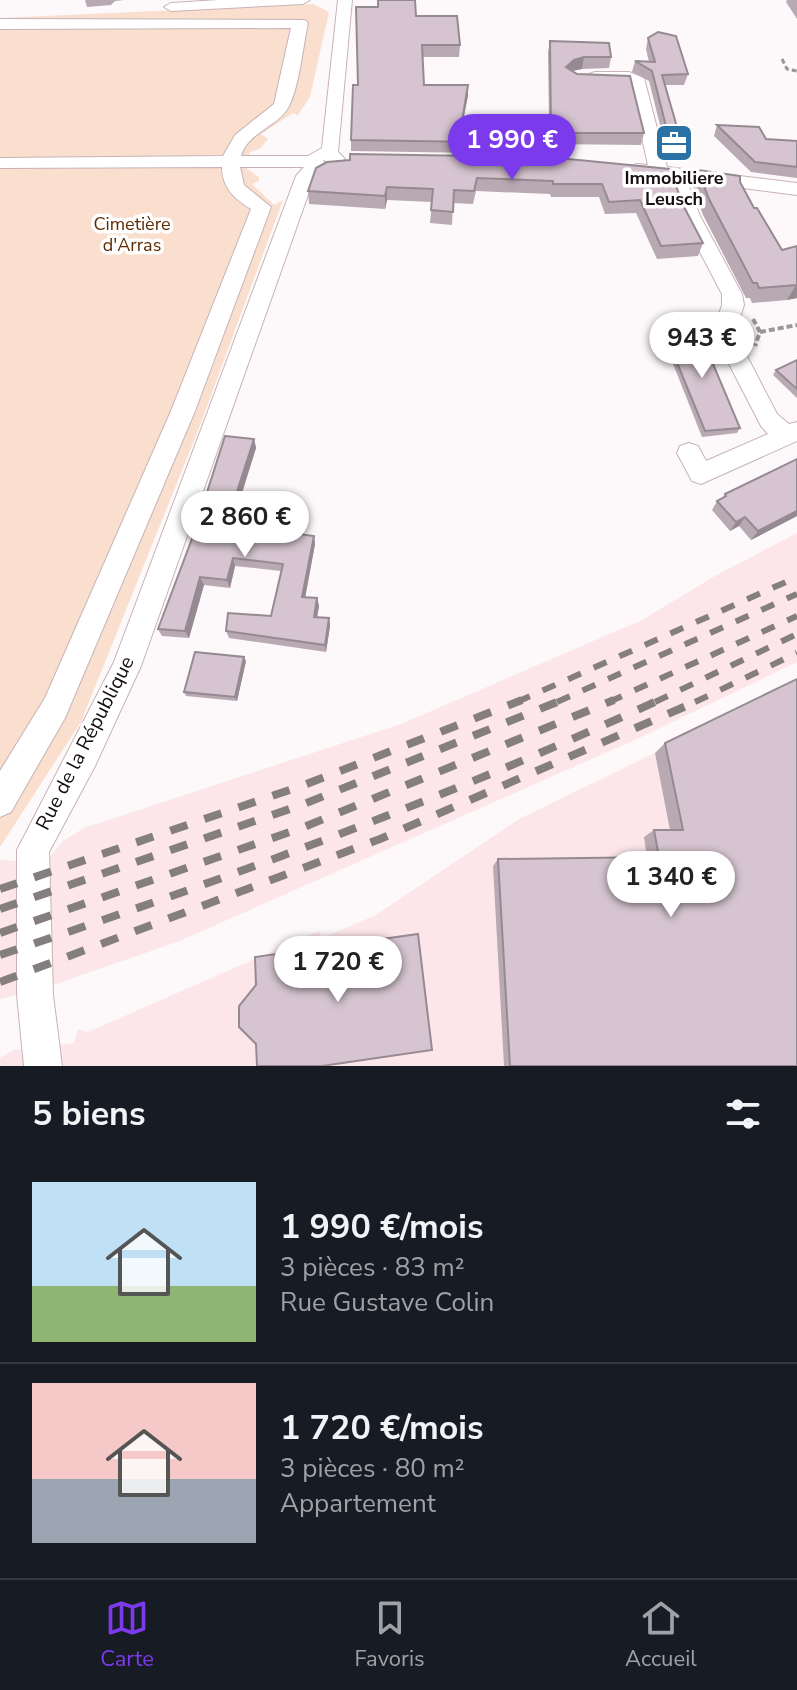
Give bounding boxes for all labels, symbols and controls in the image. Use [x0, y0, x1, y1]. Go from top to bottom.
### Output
pin: 1 990 € [438, 114, 586, 182]
text: 1 990 € [466, 122, 558, 157]
office icon: Immobiliere Leusch [653, 122, 695, 164]
place label: Immobiliere Leusch [624, 166, 724, 211]
park label: Cimetière d'Arras [93, 212, 171, 257]
pin: 943 € [646, 312, 758, 380]
text: 943 € [667, 320, 737, 355]
pin: 2 860 € [171, 491, 319, 559]
text: 2 860 € [199, 499, 291, 534]
street label: Rue de la République [29, 651, 141, 835]
pin: 1 340 € [597, 851, 745, 919]
text: 1 340 € [625, 859, 717, 894]
pin: 1 720 € [264, 936, 412, 1004]
text: 1 720 € [292, 944, 384, 979]
text: 5 biens [32, 1091, 146, 1137]
icon: filters [721, 1092, 765, 1136]
text: 1 990 €/mois [280, 1204, 484, 1250]
icon: home [96, 1214, 192, 1310]
text: 3 pièces · 83 m² [280, 1250, 465, 1285]
text: Rue Gustave Colin [280, 1285, 494, 1320]
text: 1 720 €/mois [280, 1405, 484, 1451]
icon: home [96, 1415, 192, 1511]
text: 3 pièces · 80 m² [280, 1451, 465, 1486]
text: Appartement [280, 1486, 436, 1521]
tab: Carte [100, 1596, 154, 1674]
tab: Favoris [354, 1596, 425, 1674]
tab: Accueil [625, 1596, 697, 1674]

